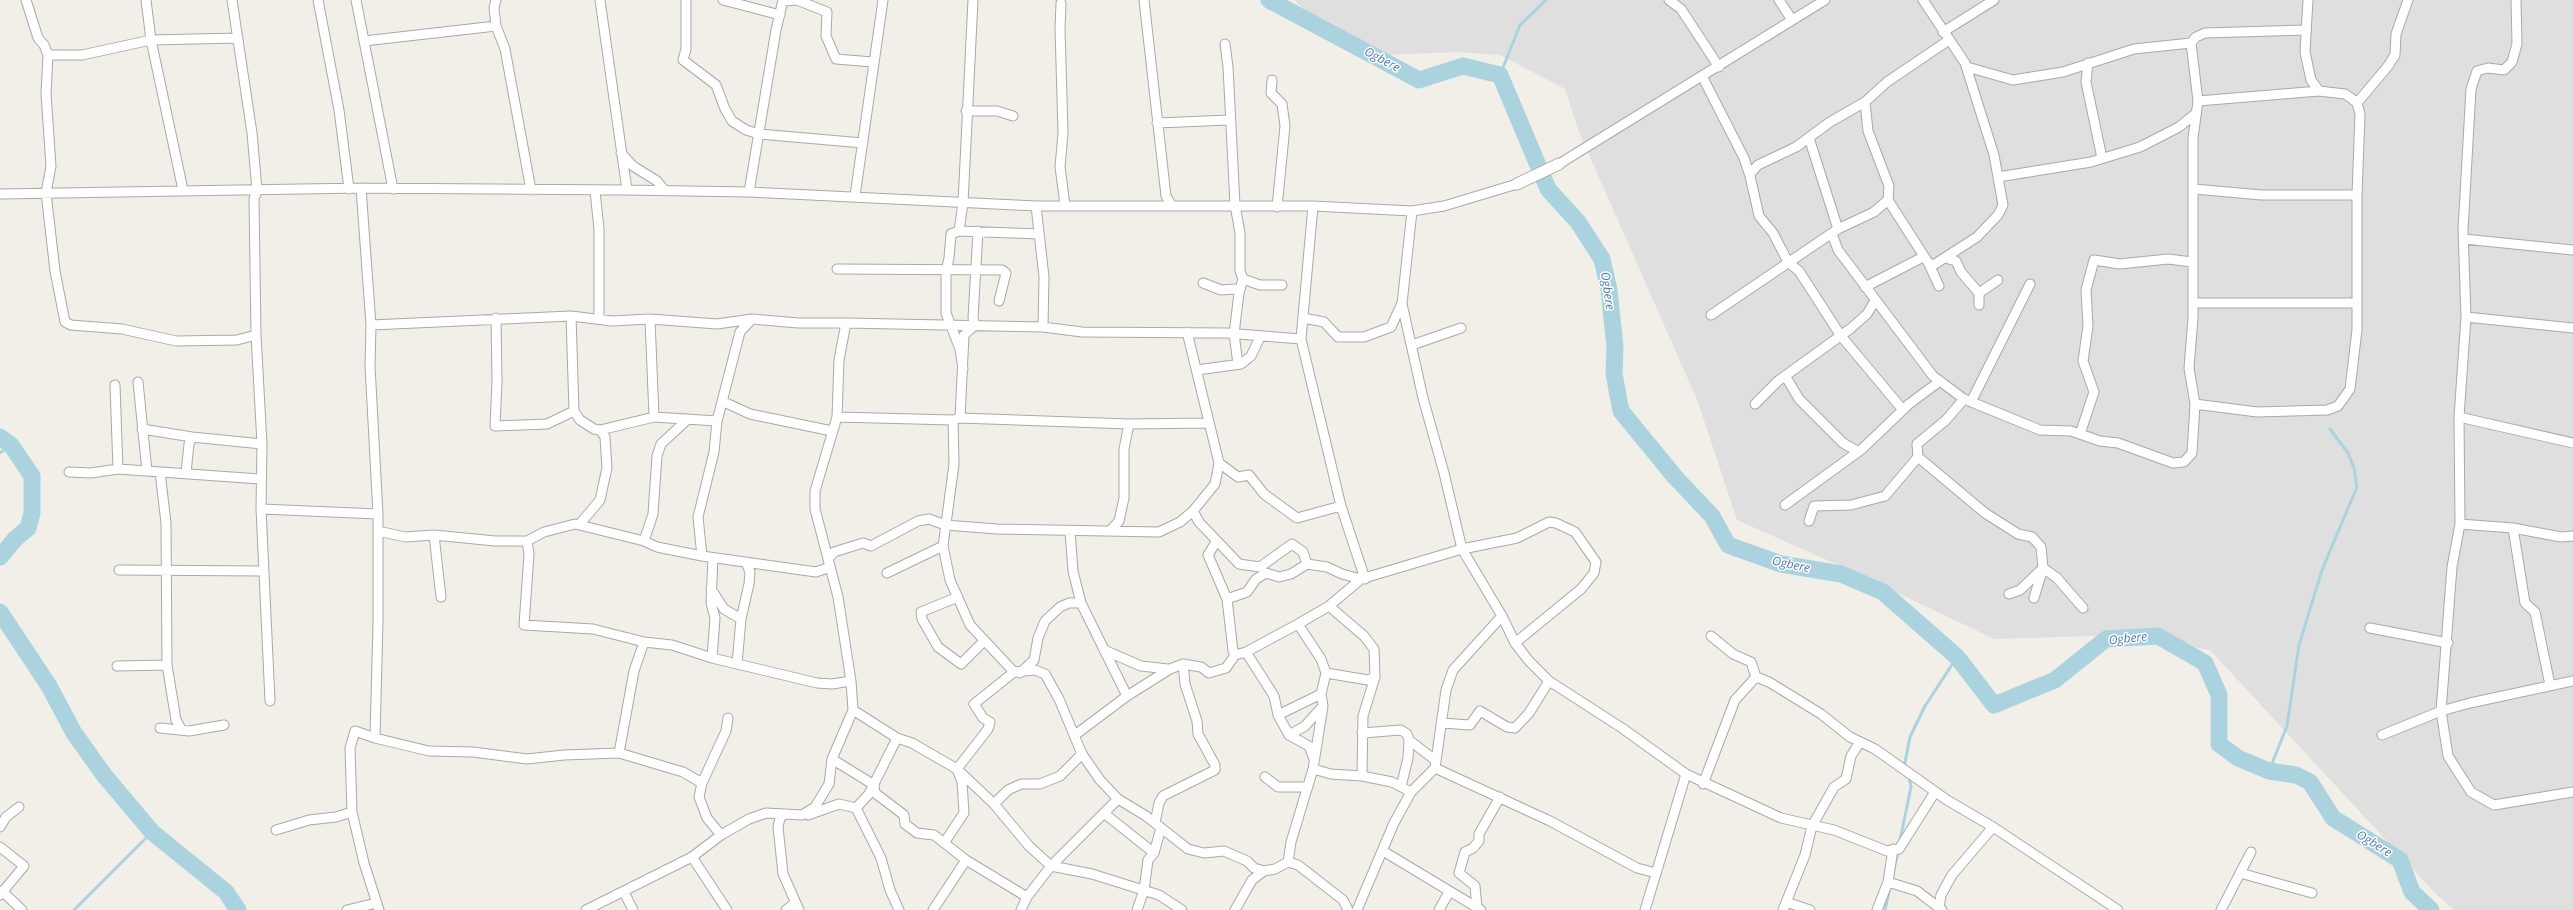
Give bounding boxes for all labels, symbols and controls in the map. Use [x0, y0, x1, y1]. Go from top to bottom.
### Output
water label: Ogbere [1362, 45, 1402, 75]
water label: Ogbere [1597, 271, 1617, 311]
water label: Ogbere [1771, 554, 1811, 576]
water label: Ogbere [2108, 630, 2148, 648]
water label: Ogbere [2354, 828, 2394, 860]

